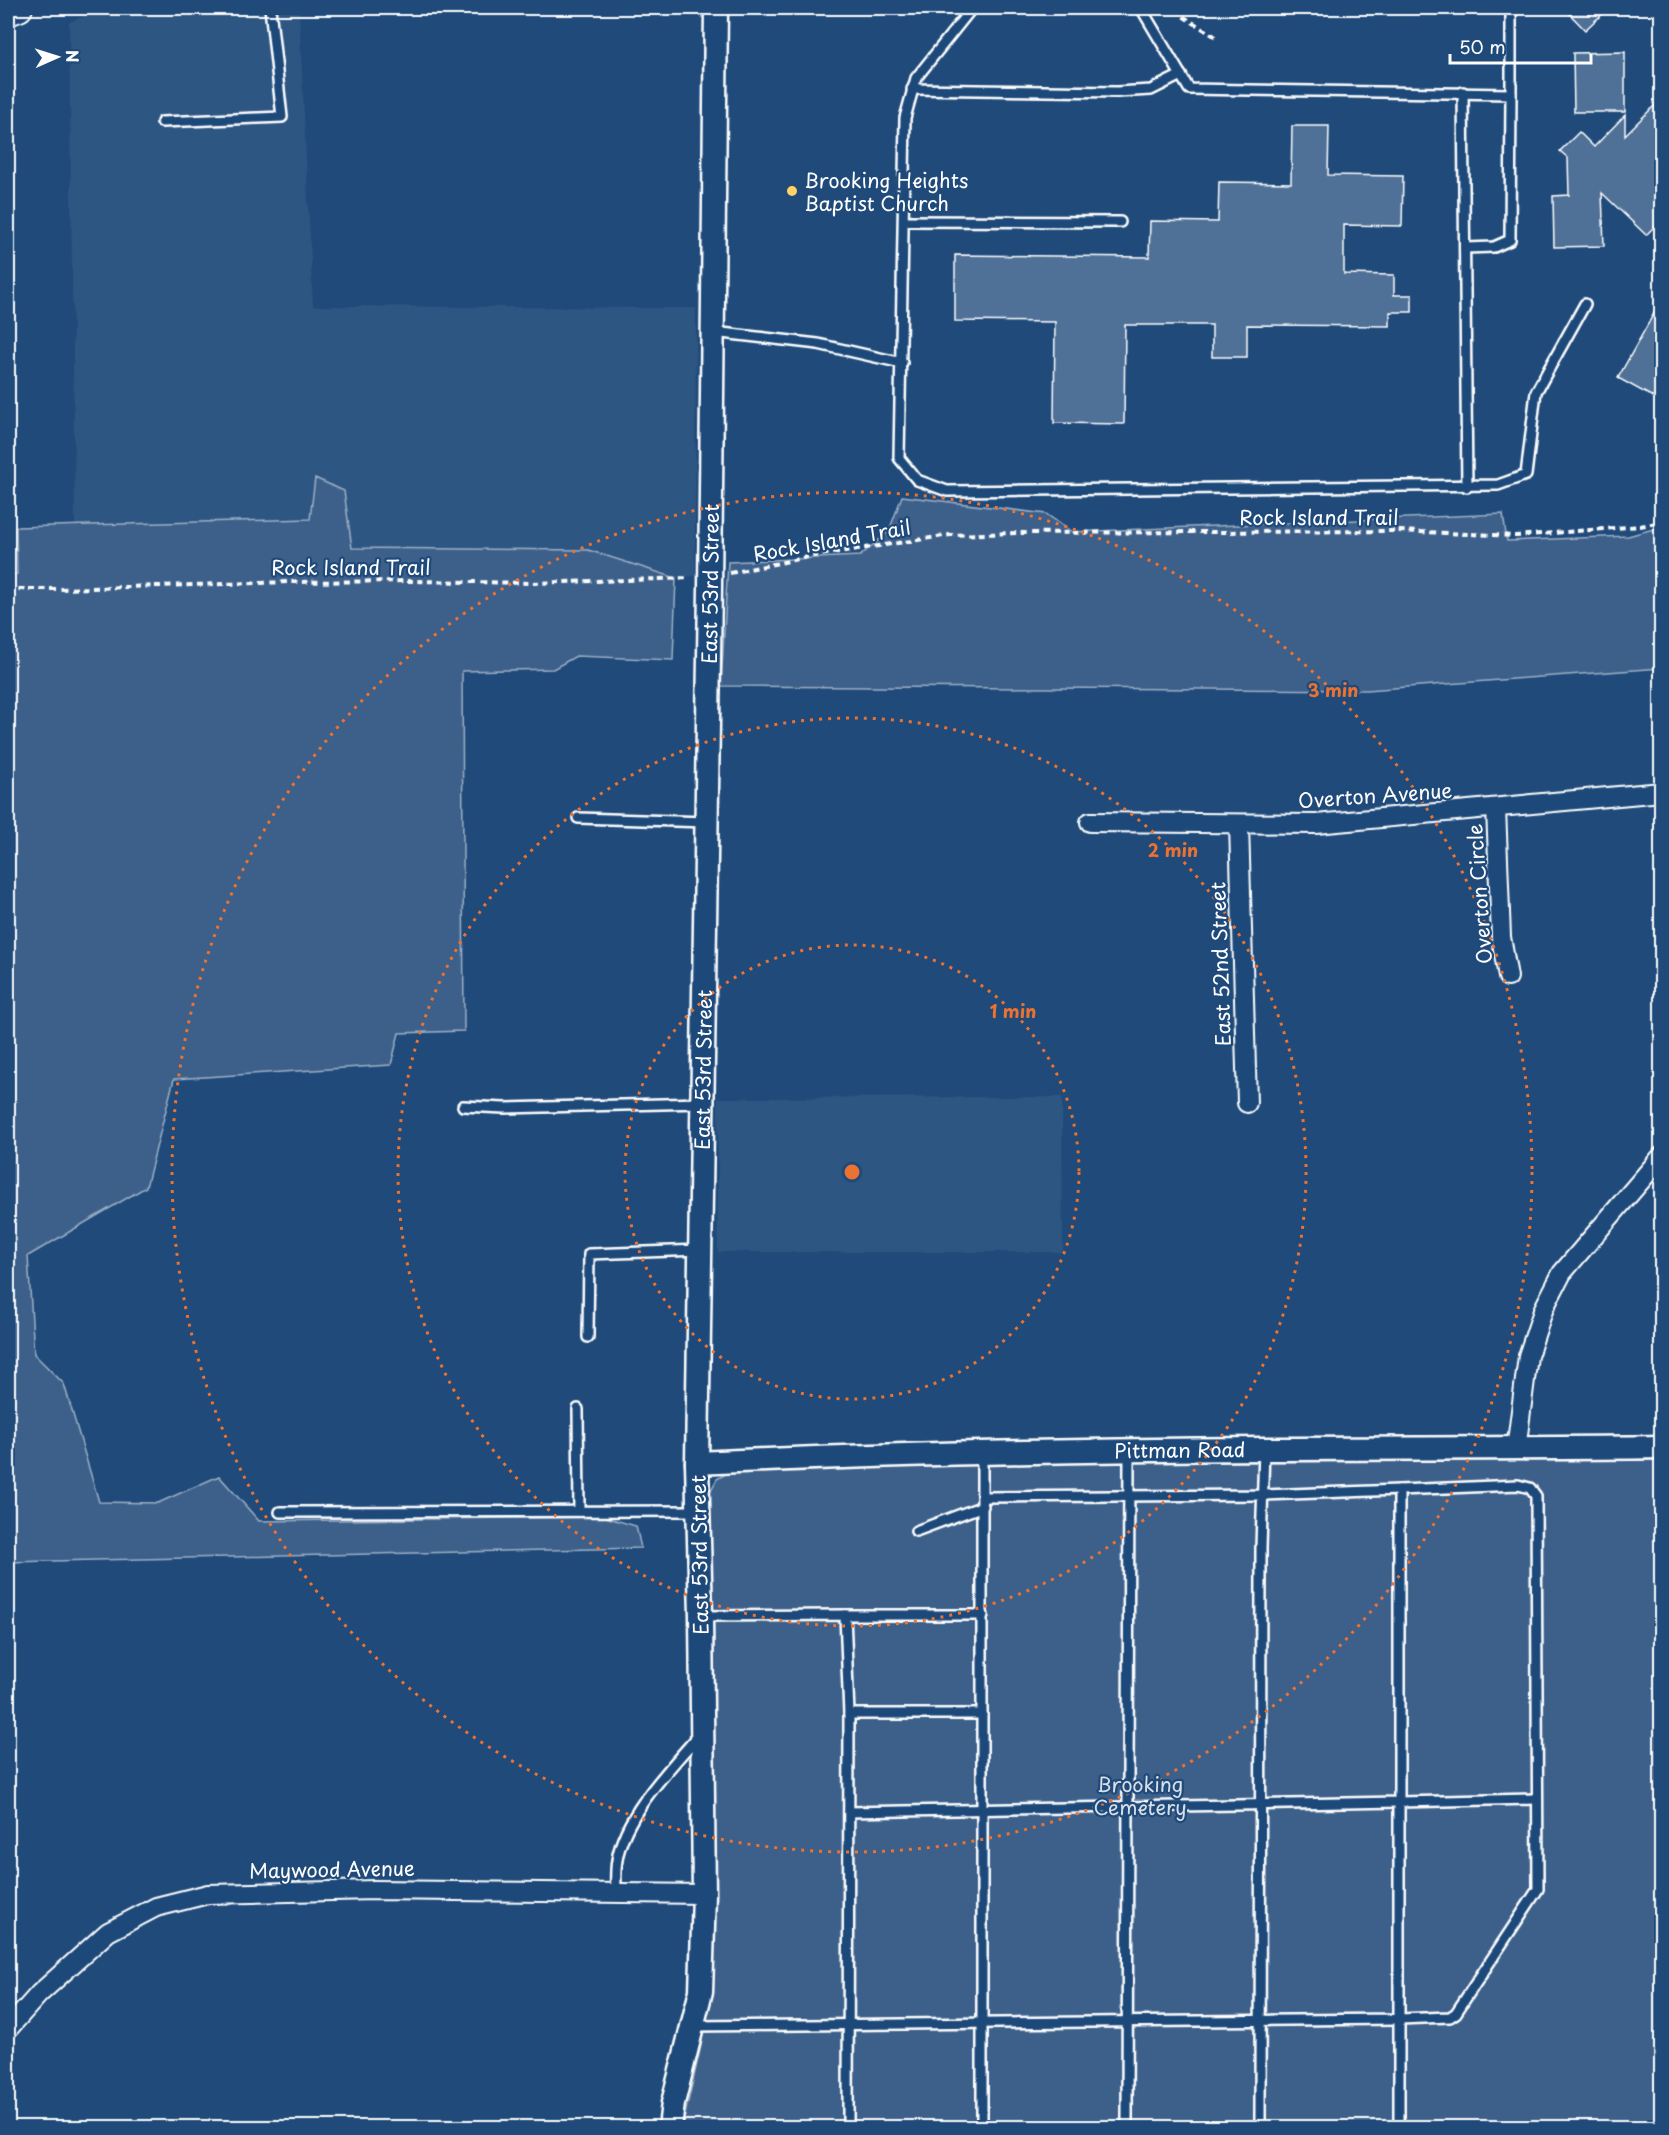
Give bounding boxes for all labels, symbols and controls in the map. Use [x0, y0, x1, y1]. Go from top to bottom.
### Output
north arrow [27, 27, 87, 87]
scale bar [1450, 27, 1591, 65]
text: 50 m [1459, 33, 1506, 60]
text: N [61, 49, 85, 63]
place label: Brooking Heights Baptist Church [804, 165, 968, 218]
marker: Brooking Heights Baptist Church [785, 184, 799, 198]
street label: Rock Island Trail [1239, 502, 1399, 532]
street label: East 53rd Street [694, 504, 726, 664]
street label: Rock Island Trail [751, 511, 913, 569]
street label: Rock Island Trail [271, 552, 431, 582]
text: 3 min [1308, 676, 1358, 703]
street label: Overton Avenue [1297, 775, 1453, 815]
street label: Overton Circle [1459, 823, 1499, 965]
text: 2 min [1148, 836, 1198, 863]
street label: East 52nd Street [1202, 881, 1238, 1047]
street label: East 53rd Street [687, 990, 719, 1150]
text: 1 min [990, 997, 1036, 1024]
centre of rings [842, 1162, 862, 1182]
street label: Pittman Road [1114, 1434, 1246, 1465]
street label: East 53rd Street [683, 1475, 715, 1635]
park label: Brooking Cemetery [1093, 1769, 1187, 1822]
street label: Maywood Avenue [249, 1853, 415, 1885]

